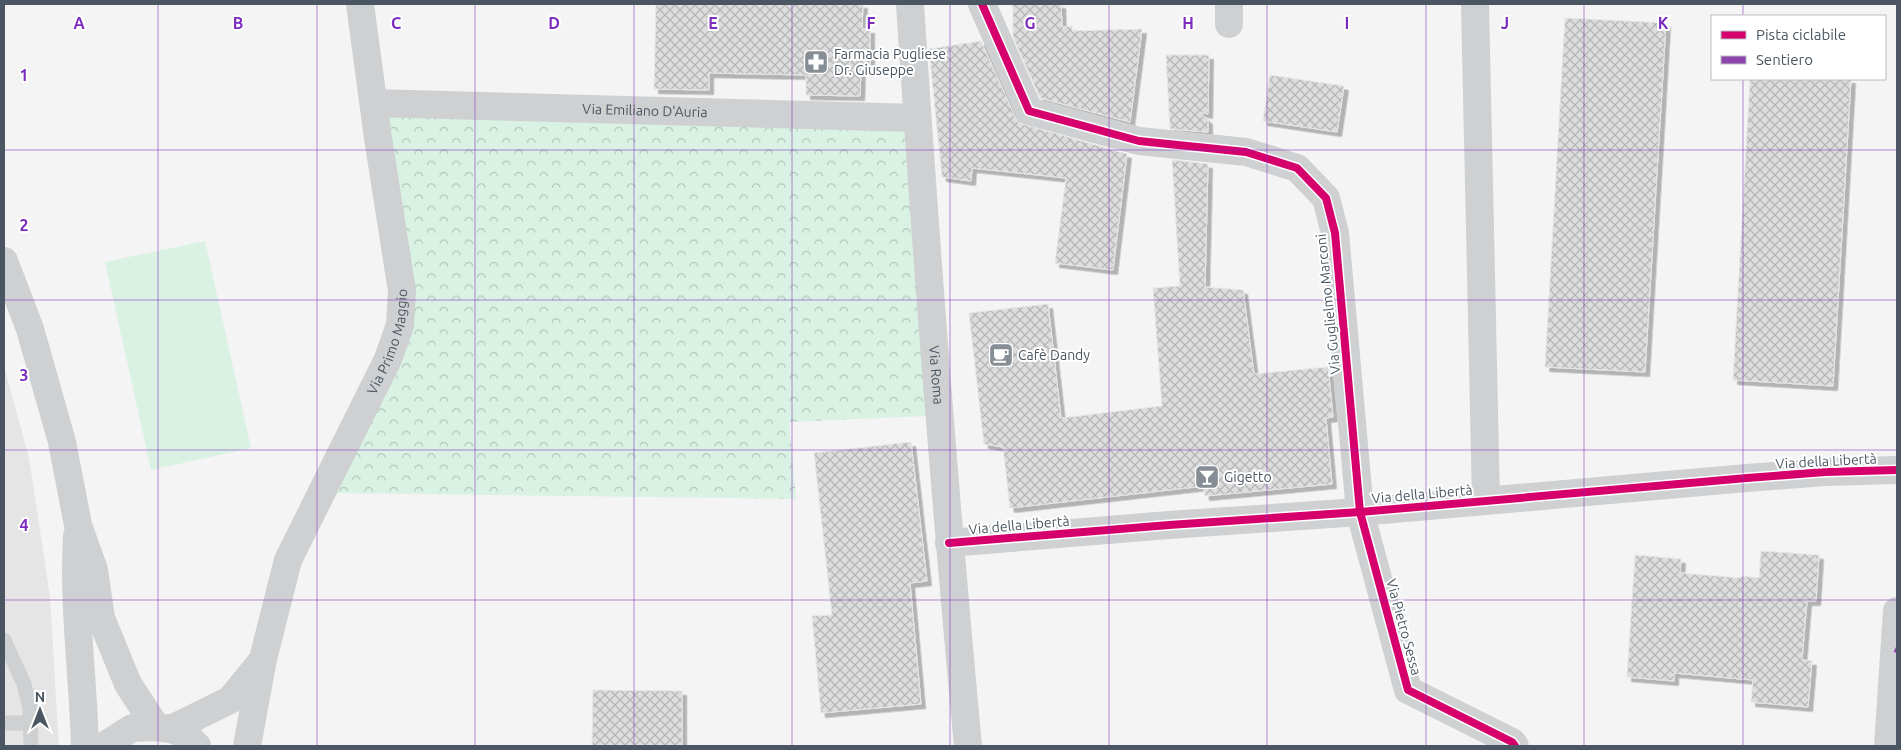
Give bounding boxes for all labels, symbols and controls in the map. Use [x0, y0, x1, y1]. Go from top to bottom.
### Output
text: A [73, 14, 85, 32]
text: B [233, 14, 243, 32]
text: C [391, 14, 401, 32]
text: D [548, 14, 560, 32]
text: E [708, 14, 718, 32]
text: F [867, 14, 876, 32]
text: G [1024, 14, 1036, 32]
text: H [1182, 14, 1194, 32]
text: I [1345, 14, 1349, 32]
text: J [1501, 14, 1509, 32]
text: K [1658, 14, 1669, 32]
legend [1711, 15, 1886, 80]
text: Pista ciclabile [1756, 26, 1846, 43]
place label: Farmacia Pugliese Dr. Giuseppe [834, 46, 946, 78]
pharmacy icon: Farmacia Pugliese Dr. Giuseppe [803, 49, 829, 75]
text: Sentiero [1756, 51, 1813, 68]
text: 1 [19, 66, 29, 84]
street label: Via Emiliano D'Auria [582, 101, 708, 120]
text: 2 [19, 216, 29, 234]
street label: Via Guglielmo Marconi [1313, 233, 1343, 375]
street label: Via Primo Maggio [364, 288, 410, 397]
cafe icon: Cafè Dandy [988, 342, 1014, 368]
street label: Via Roma [926, 345, 947, 405]
place label: Cafè Dandy [1018, 347, 1090, 363]
text: 3 [19, 366, 29, 384]
street label: Via della Libertà [1775, 450, 1877, 472]
bar icon: Gigetto [1194, 464, 1220, 490]
place label: Gigetto [1224, 469, 1272, 485]
street label: Via della Libertà [1371, 482, 1473, 506]
street label: Via della Libertà [968, 513, 1070, 537]
text: 4 [19, 516, 29, 534]
street label: Via Pietro Sessa [1383, 577, 1425, 677]
north arrow [15, 685, 65, 735]
text: N [35, 689, 45, 705]

